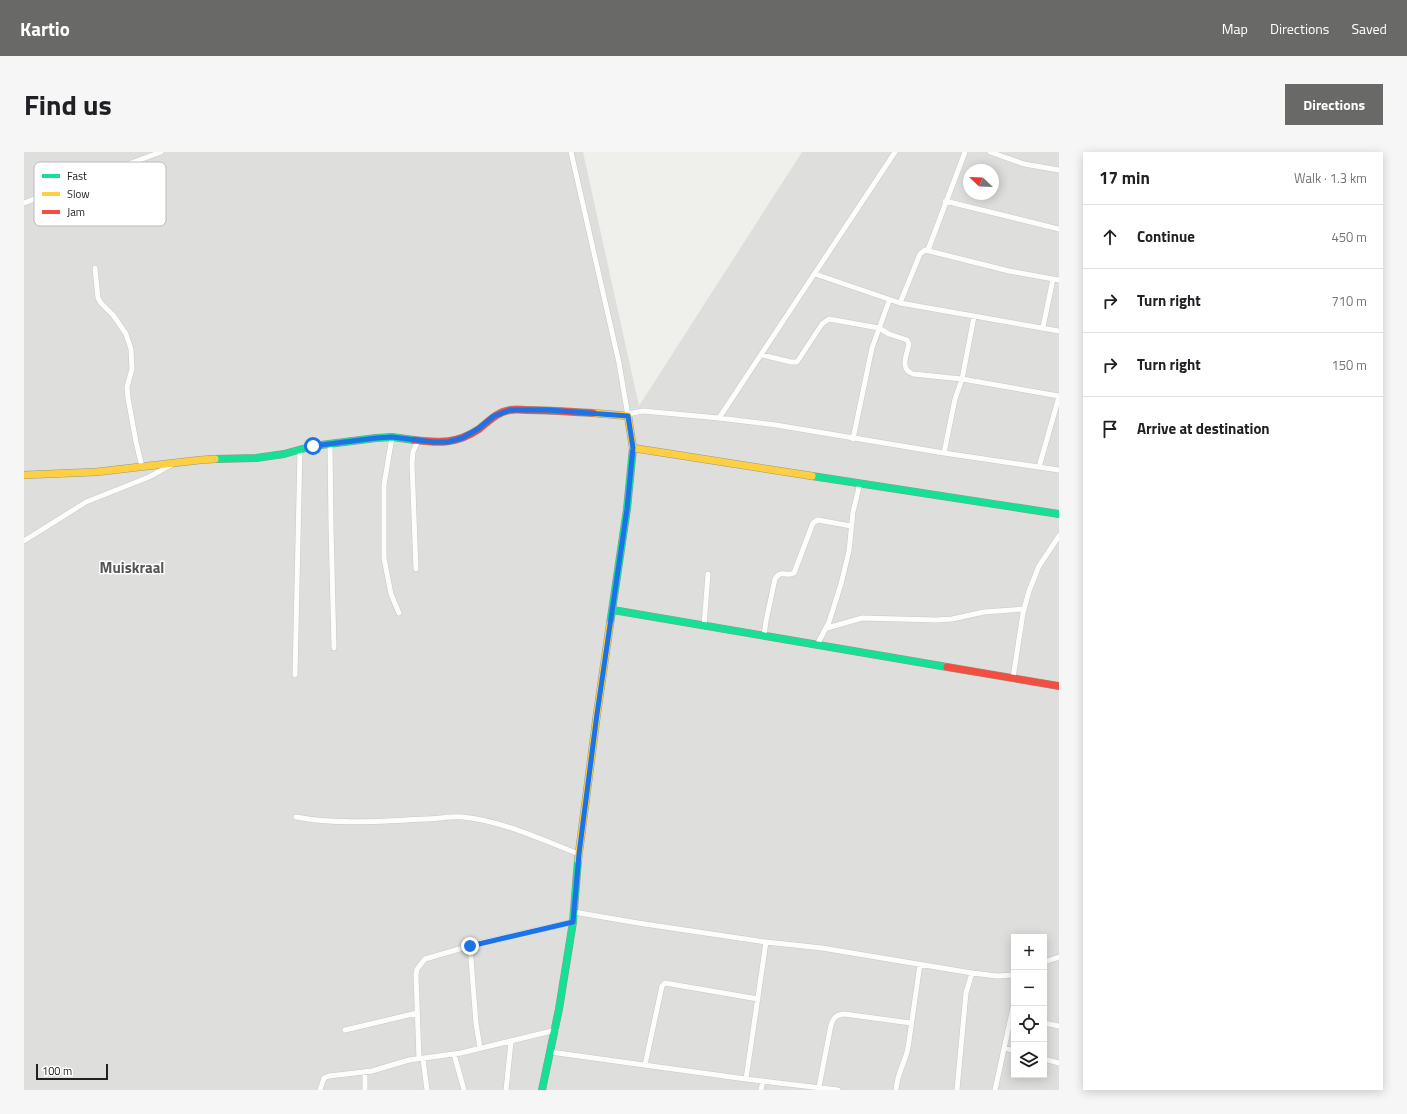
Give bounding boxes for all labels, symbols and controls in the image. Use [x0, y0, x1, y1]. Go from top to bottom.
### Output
text: Kartio [20, 14, 70, 43]
text: Map [1222, 18, 1248, 39]
text: Directions [1270, 18, 1329, 39]
text: Saved [1351, 18, 1387, 39]
text: Find us [24, 83, 112, 126]
button: Directions [1285, 84, 1383, 125]
legend [34, 162, 166, 226]
north arrow [963, 164, 999, 200]
text: 17 min [1099, 165, 1150, 191]
text: Fast [67, 168, 87, 184]
text: Walk · 1.3 km [1294, 168, 1367, 188]
text: Slow [67, 186, 90, 202]
text: Jam [67, 204, 85, 220]
text: Continue [1137, 225, 1195, 248]
icon: ahead [1099, 226, 1121, 248]
text: 450 m [1331, 227, 1367, 247]
text: Turn right [1137, 289, 1201, 312]
icon: right [1099, 290, 1121, 312]
text: 710 m [1331, 291, 1367, 311]
text: Turn right [1137, 353, 1201, 376]
icon: right [1099, 354, 1121, 376]
text: 150 m [1331, 355, 1367, 375]
text: Arrive at destination [1137, 417, 1270, 440]
icon: arrive [1099, 418, 1121, 440]
route start [304, 437, 322, 455]
district label: Muiskraal [100, 556, 164, 579]
map controls [1011, 934, 1047, 1078]
button: + [1011, 934, 1047, 970]
route end [461, 937, 479, 955]
button: − [1011, 970, 1047, 1006]
button: locate [1011, 1006, 1047, 1042]
button: layers [1011, 1042, 1047, 1078]
scale bar [36, 1062, 108, 1081]
text: 100 m [42, 1063, 72, 1079]

